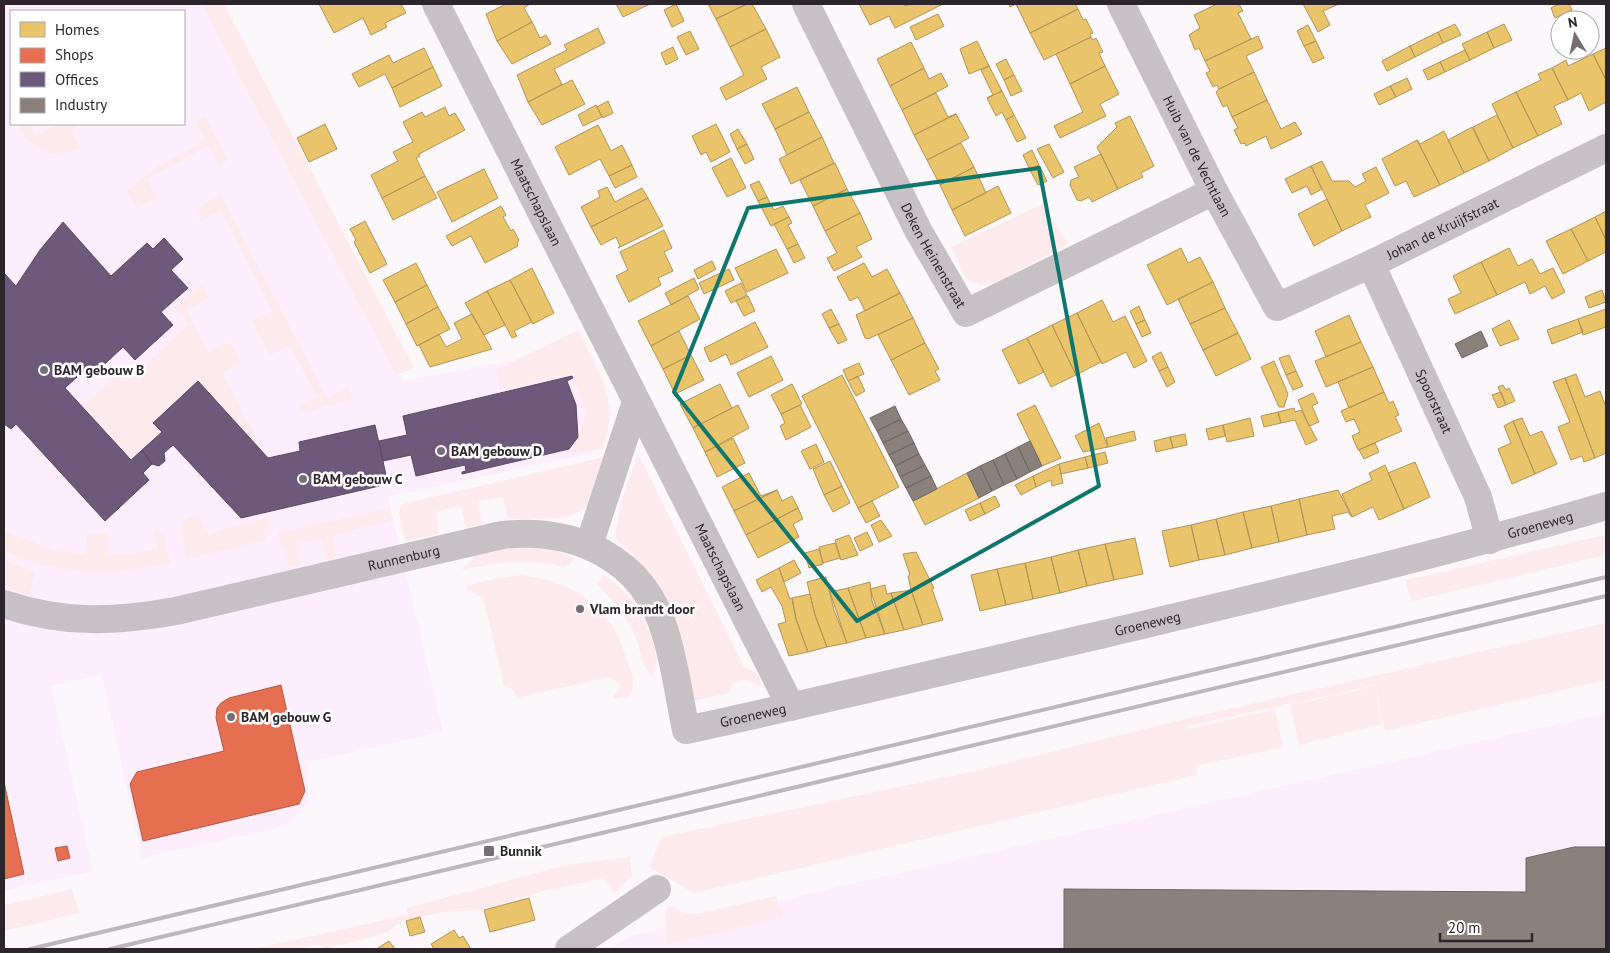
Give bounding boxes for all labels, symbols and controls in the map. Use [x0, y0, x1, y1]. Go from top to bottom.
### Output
legend [10, 10, 185, 125]
north arrow [1550, 10, 1600, 60]
text: N [1567, 13, 1579, 32]
text: Homes [55, 20, 99, 39]
text: Shops [55, 45, 94, 64]
text: Offices [55, 70, 99, 89]
street label: Huib van de Vechtlaan [1159, 92, 1235, 220]
text: Industry [55, 95, 107, 114]
street label: Maatschapslaan [506, 155, 566, 249]
street label: Johan de Kruijfstraat [1383, 193, 1502, 264]
street label: Deken Heinenstraat [897, 200, 970, 312]
place label: BAM gebouw B [54, 361, 144, 379]
marker: BAM gebouw B [38, 364, 50, 376]
street label: Spoorstraat [1411, 366, 1457, 437]
place label: BAM gebouw D [451, 442, 542, 460]
marker: BAM gebouw D [435, 445, 447, 457]
place label: BAM gebouw C [313, 470, 403, 488]
marker: BAM gebouw C [297, 473, 309, 485]
street label: Groeneweg [1505, 507, 1575, 543]
street label: Maatschapslaan [691, 520, 750, 614]
street label: Runnenburg [366, 541, 441, 575]
place label: Vlam brandt door [589, 600, 695, 618]
marker: Vlam brandt door [574, 603, 586, 615]
street label: Groeneweg [1113, 607, 1182, 640]
street label: Groeneweg [718, 699, 788, 731]
place label: BAM gebouw G [241, 708, 331, 726]
marker: BAM gebouw G [225, 711, 237, 723]
place label: Bunnik [500, 842, 542, 860]
marker: Bunnik [482, 844, 496, 858]
scale bar [1440, 910, 1532, 942]
text: 20 m [1448, 918, 1481, 937]

